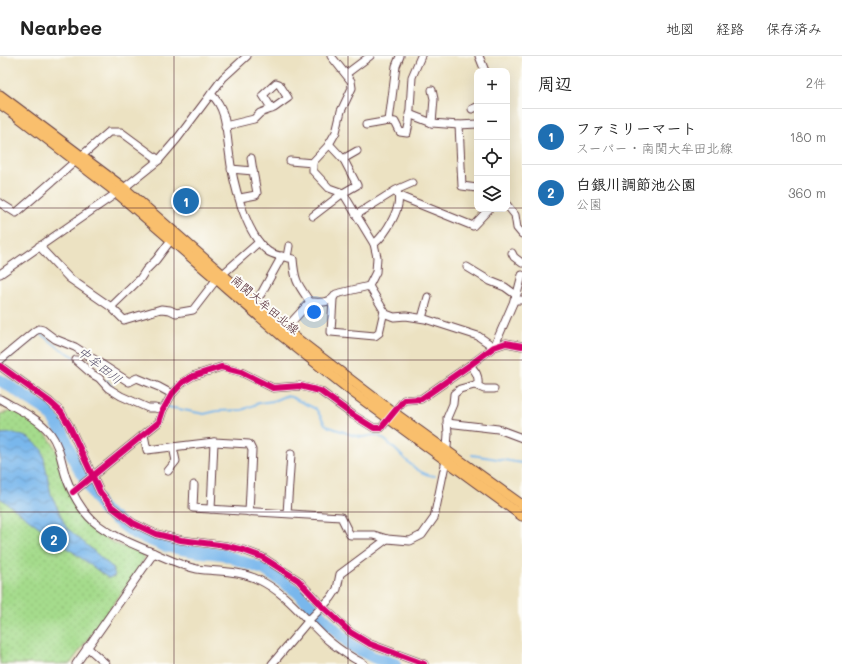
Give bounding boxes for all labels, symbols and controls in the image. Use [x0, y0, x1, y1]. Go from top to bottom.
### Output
text: Nearbee [20, 15, 102, 40]
text: 地図 [666, 19, 694, 38]
text: 経路 [716, 19, 744, 38]
text: 保存済み [766, 19, 822, 38]
map controls [474, 68, 510, 212]
button: + [474, 68, 510, 104]
text: 周辺 [538, 72, 572, 94]
text: 2件 [806, 74, 826, 91]
button: − [474, 104, 510, 140]
text: ファミリーマート [576, 118, 697, 138]
text: 1 [548, 128, 554, 145]
text: 180 m [790, 128, 826, 145]
text: スーパー · 南関大牟田北線 [576, 139, 732, 156]
button: locate [474, 140, 510, 176]
text: 白銀川調節池公園 [576, 174, 696, 194]
button: layers [474, 176, 510, 212]
text: 2 [547, 184, 555, 201]
text: 360 m [788, 184, 826, 201]
pin: 1 [173, 186, 199, 216]
text: 公園 [576, 195, 602, 212]
street label: 南関大牟田北線 [228, 271, 303, 337]
your location [304, 302, 324, 322]
water label: 中牟田川 [75, 342, 126, 387]
pin: 2 [41, 524, 67, 554]

